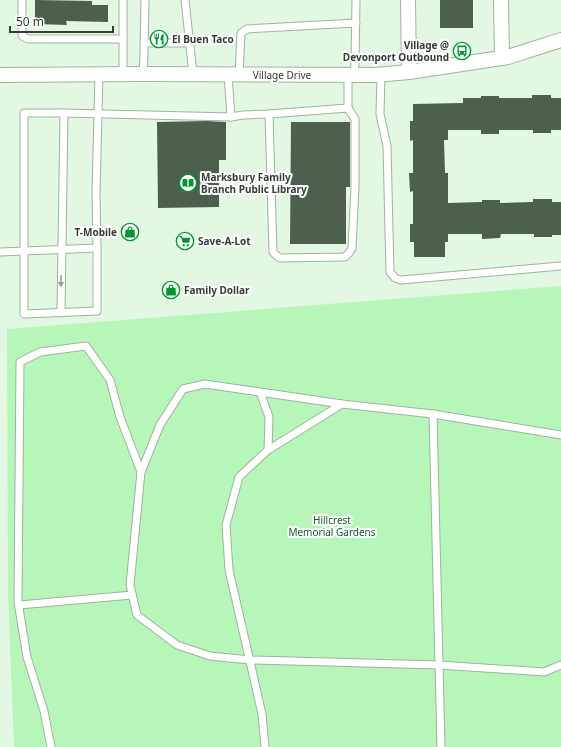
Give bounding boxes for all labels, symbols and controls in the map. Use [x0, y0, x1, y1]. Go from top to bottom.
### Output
scale bar [10, 8, 113, 34]
text: 50 m [16, 13, 44, 30]
restaurant icon: El Buen Taco [149, 29, 169, 49]
place label: El Buen Taco [172, 32, 234, 46]
place label: Village @ Devonport Outbound [343, 38, 449, 64]
bus stop icon: Village @ Devonport Outbound [452, 41, 472, 61]
street label: Village Drive [253, 68, 312, 82]
place label: Marksbury Family Branch Public Library [201, 170, 307, 196]
library icon: Marksbury Family Branch Public Library [178, 173, 198, 193]
shop icon: T-Mobile [120, 222, 140, 242]
place label: T-Mobile [74, 225, 117, 239]
supermarket icon: Save-A-Lot [175, 231, 195, 251]
place label: Save-A-Lot [198, 234, 251, 248]
one-way arrow [58, 275, 65, 287]
shop icon: Family Dollar [161, 280, 181, 300]
place label: Family Dollar [184, 283, 250, 297]
park label: Hillcrest Memorial Gardens [288, 513, 376, 539]

